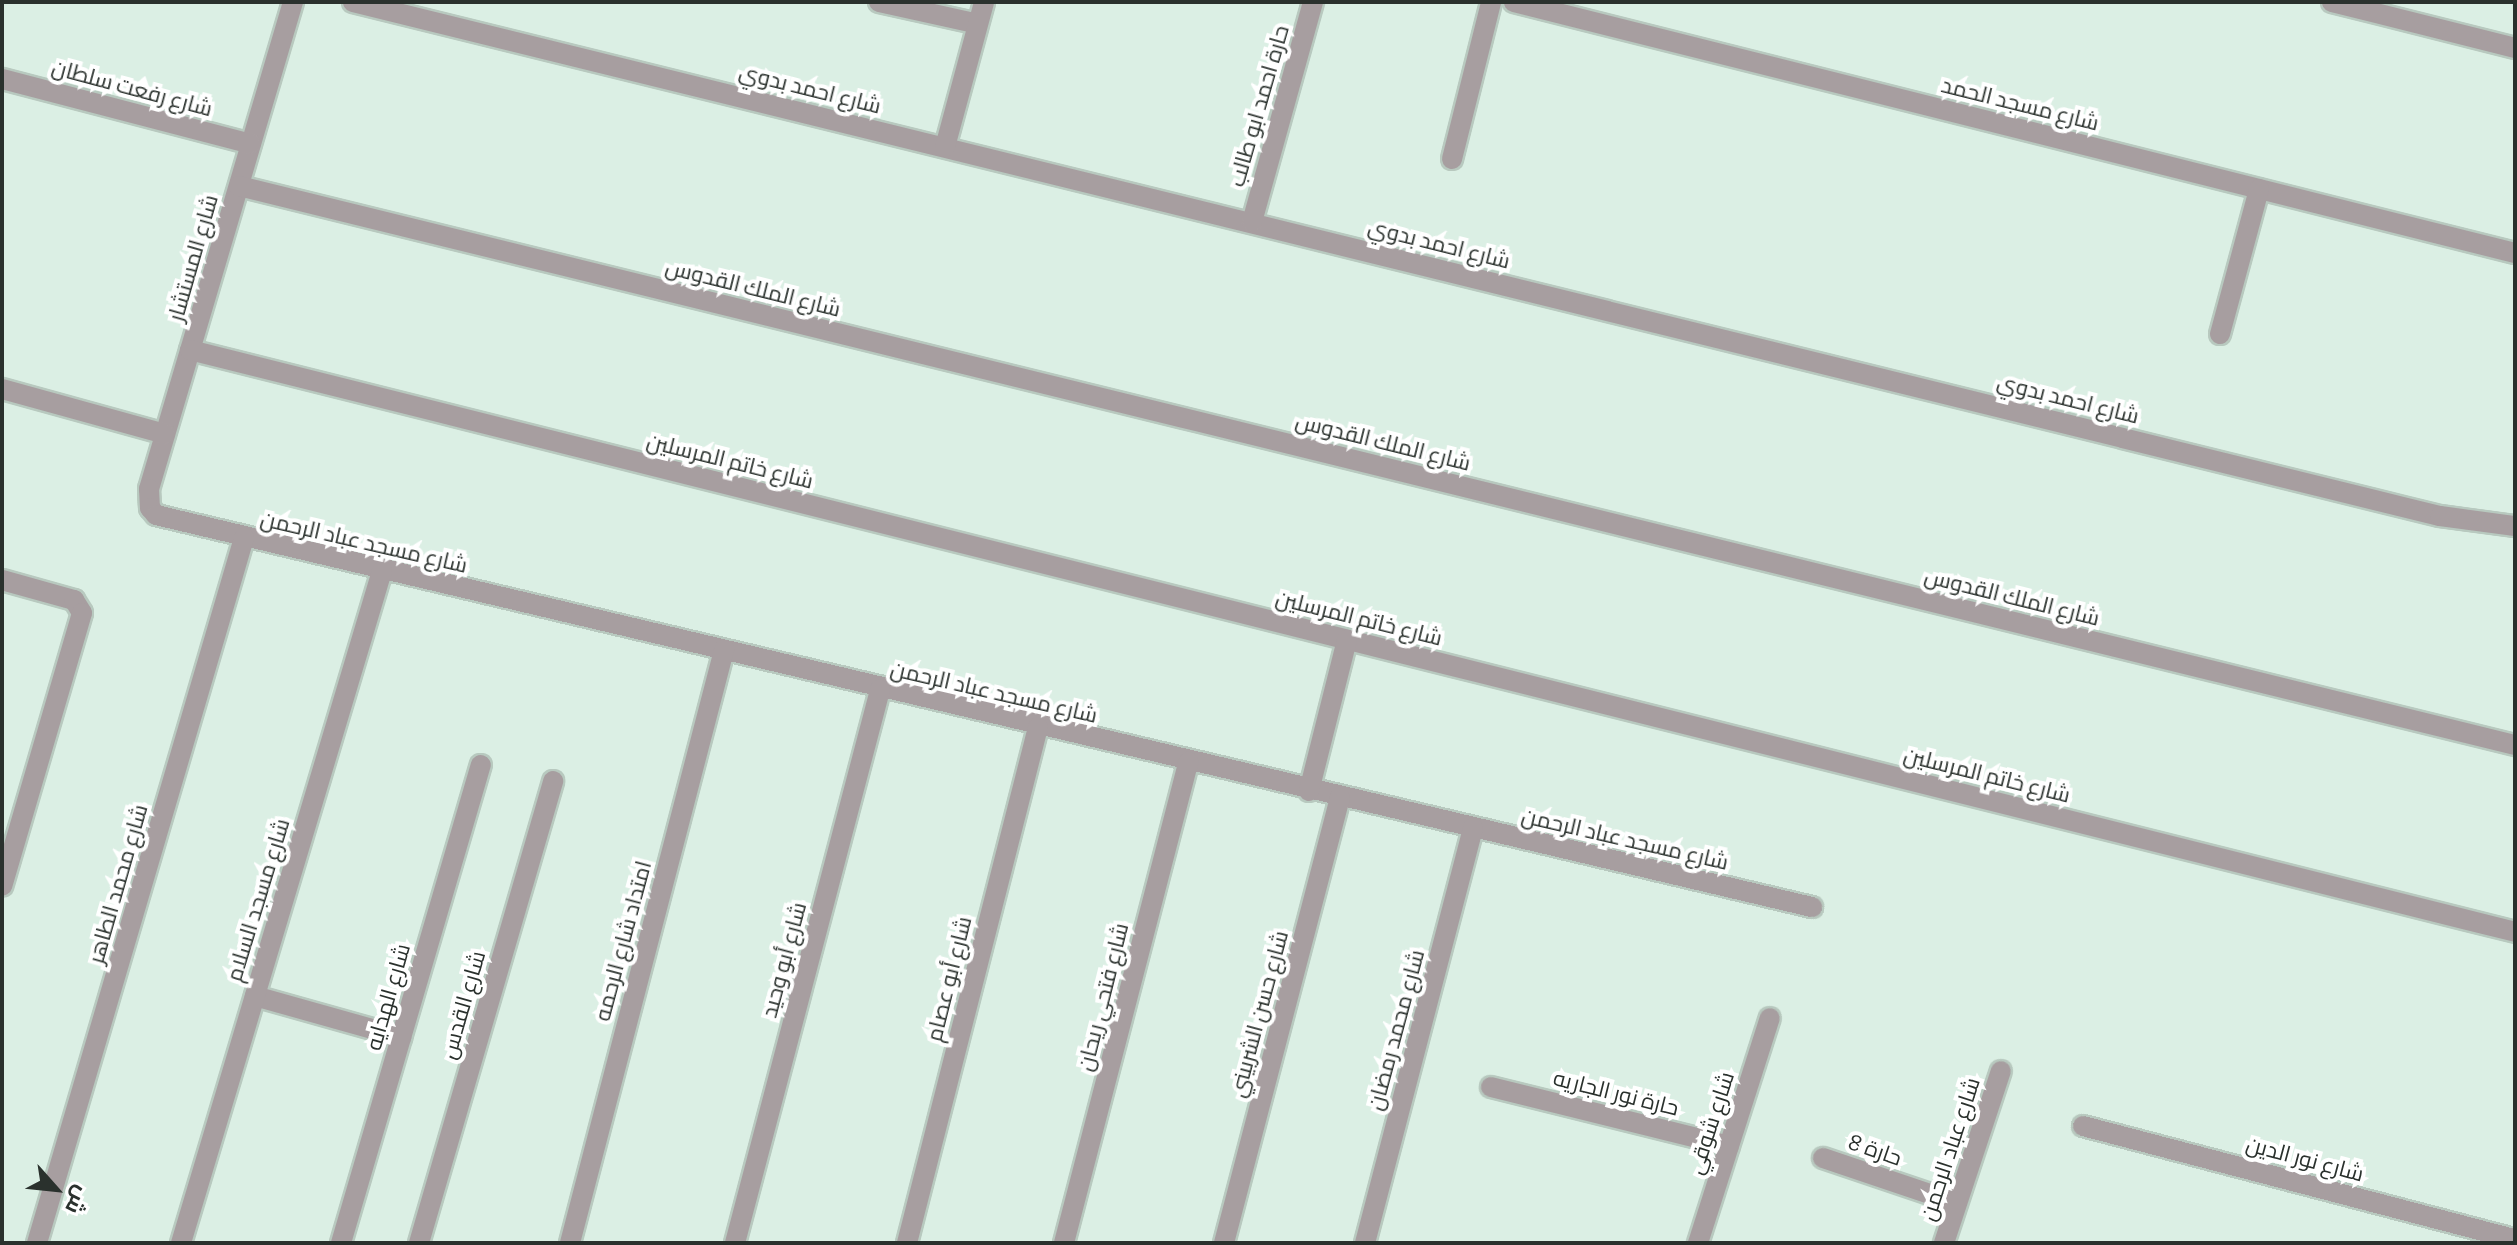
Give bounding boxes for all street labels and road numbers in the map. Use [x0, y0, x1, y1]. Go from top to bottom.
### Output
street label: حارة احمد ابو طالب [1223, 22, 1295, 190]
street label: شارع رفعت سلطان [49, 54, 215, 122]
street label: شارع احمد بدوي [736, 59, 884, 119]
street label: شارع مسجد الحمد [1939, 72, 2101, 136]
street label: شارع المستشار [162, 192, 224, 324]
street label: شارع احمد بدوي [1365, 214, 1513, 274]
street label: شارع الملك القدوس [663, 253, 843, 323]
street label: شارع احمد بدوي [1994, 369, 2142, 429]
street label: شارع الملك القدوس [1293, 407, 1473, 477]
street label: شارع خاتم المرسلين [644, 428, 816, 494]
street label: شارع مسجد عباد الرحمن [258, 505, 470, 579]
street label: شارع الملك القدوس [1922, 562, 2102, 632]
street label: شارع خاتم المرسلين [1273, 585, 1445, 651]
street label: شارع مسجد عباد الرحمن [888, 655, 1100, 729]
street label: شارع خاتم المرسلين [1901, 742, 2073, 808]
street label: شارع محمد الطاهر [83, 801, 153, 967]
street label: شارع مسجد عباد الرحمن [1519, 802, 1731, 876]
street label: شارع مسجد السلام [221, 815, 295, 985]
street label: امتداد شارع الرحمه [589, 858, 657, 1024]
street label: شارع أبو وحيد [756, 899, 812, 1021]
street label: شارع أبو عصام [921, 914, 977, 1044]
street label: شارع فتحي ريحان [1072, 920, 1134, 1074]
street label: شارع حسن الشربيني [1224, 928, 1294, 1100]
street label: شارع الهدايه [360, 941, 416, 1053]
street label: شارع محمد رمضان [1362, 947, 1430, 1113]
street label: شارع القدس [435, 948, 491, 1062]
street label: حارة نور الجاريه [1551, 1065, 1681, 1121]
street label: شارع شوقي [1682, 1068, 1740, 1178]
street label: شارع عباد الرحمن [1914, 1074, 1986, 1224]
street label: حارة 8 [1845, 1129, 1905, 1171]
street label: شارع نور الدين [2243, 1131, 2367, 1187]

